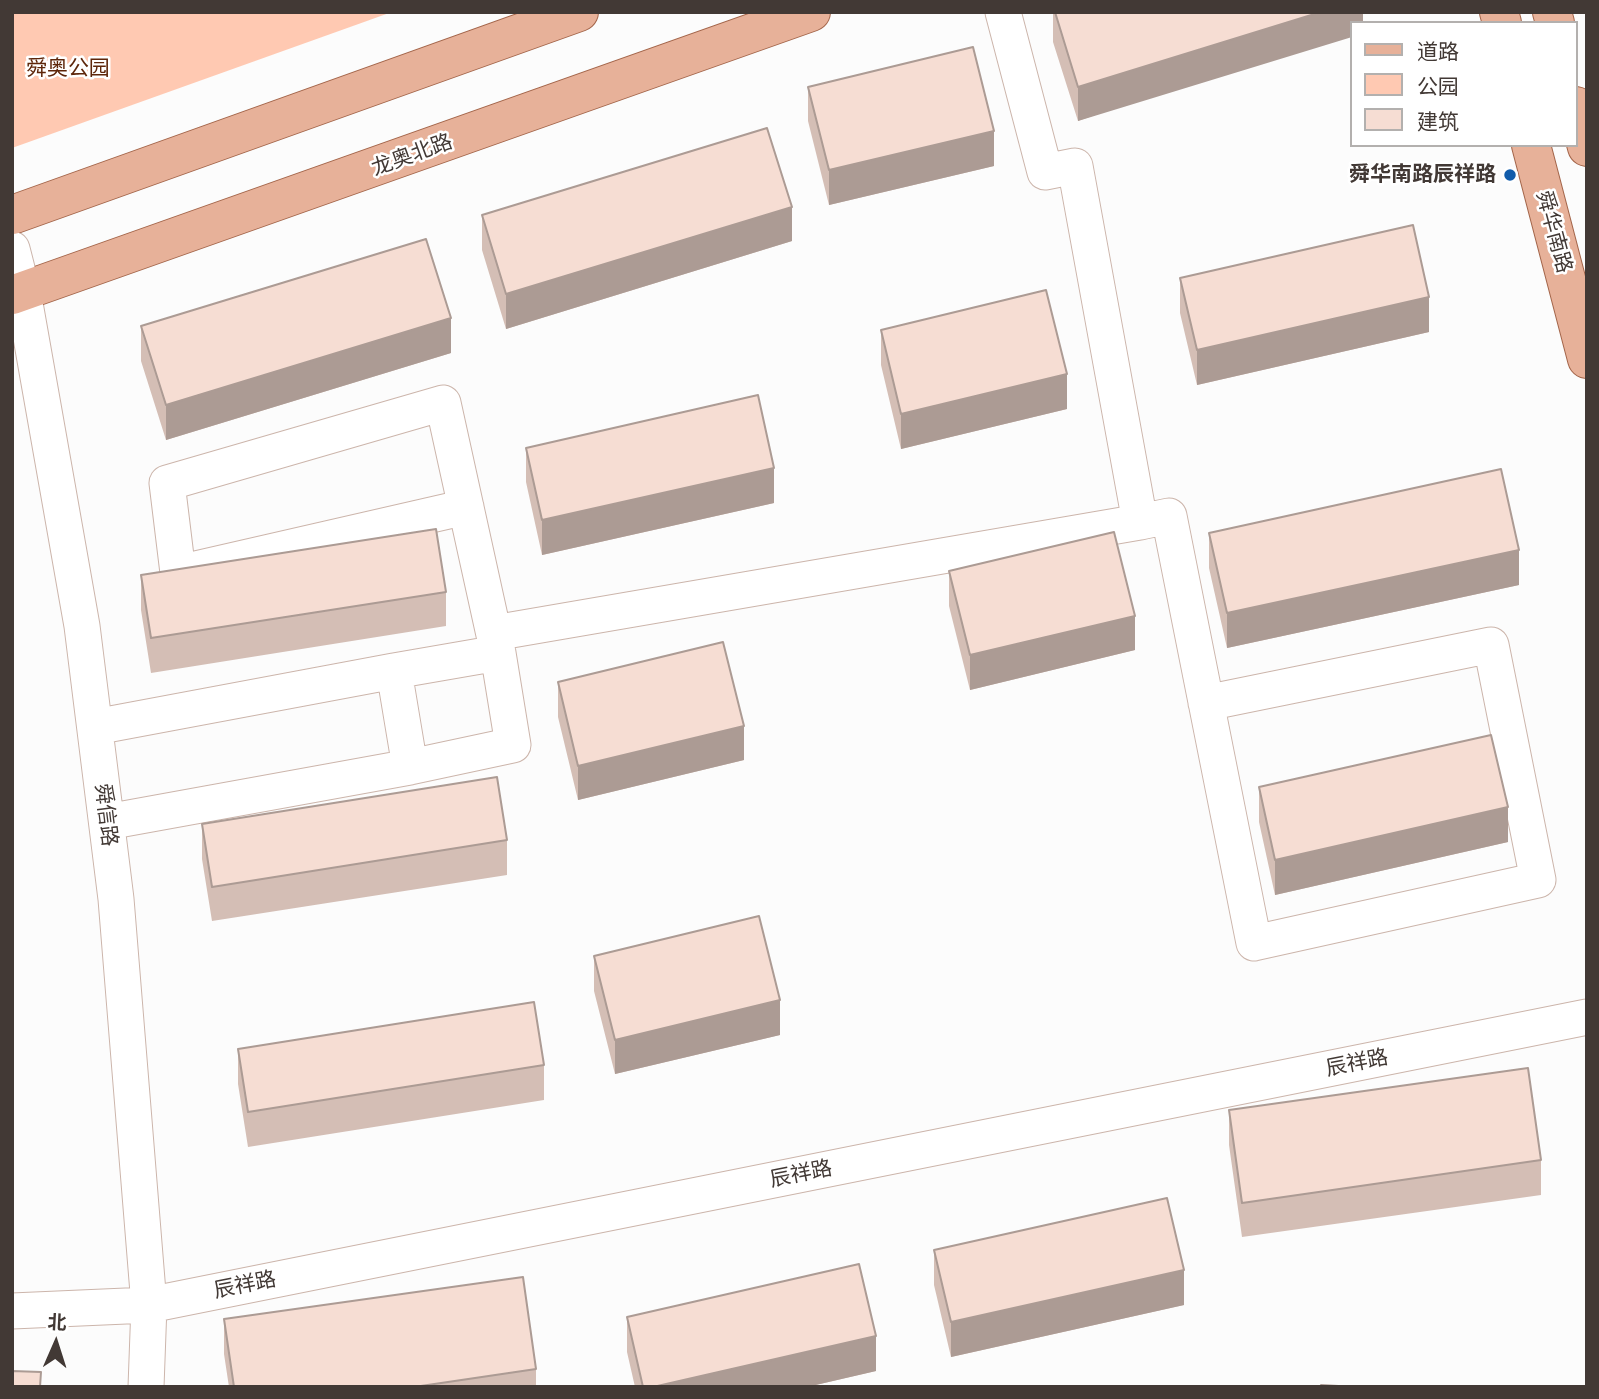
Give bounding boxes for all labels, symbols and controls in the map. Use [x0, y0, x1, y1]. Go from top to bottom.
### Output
legend [1350, 21, 1578, 147]
text: 道路 [1417, 39, 1459, 64]
park label: 舜奥公园 [26, 56, 110, 82]
text: 公园 [1417, 74, 1459, 99]
text: 建筑 [1417, 109, 1459, 134]
street label: 龙奥北路 [368, 129, 456, 181]
place label: 舜华南路辰祥路 [1349, 162, 1496, 188]
marker: 舜华南路辰祥路 [1502, 167, 1518, 183]
street label: 舜华南路 [1531, 188, 1577, 276]
street label: 舜信路 [90, 782, 122, 848]
street label: 辰祥路 [1324, 1045, 1390, 1081]
street label: 辰祥路 [768, 1156, 834, 1192]
street label: 辰祥路 [212, 1267, 278, 1303]
north arrow [21, 1308, 91, 1378]
text: 北 [47, 1311, 67, 1334]

